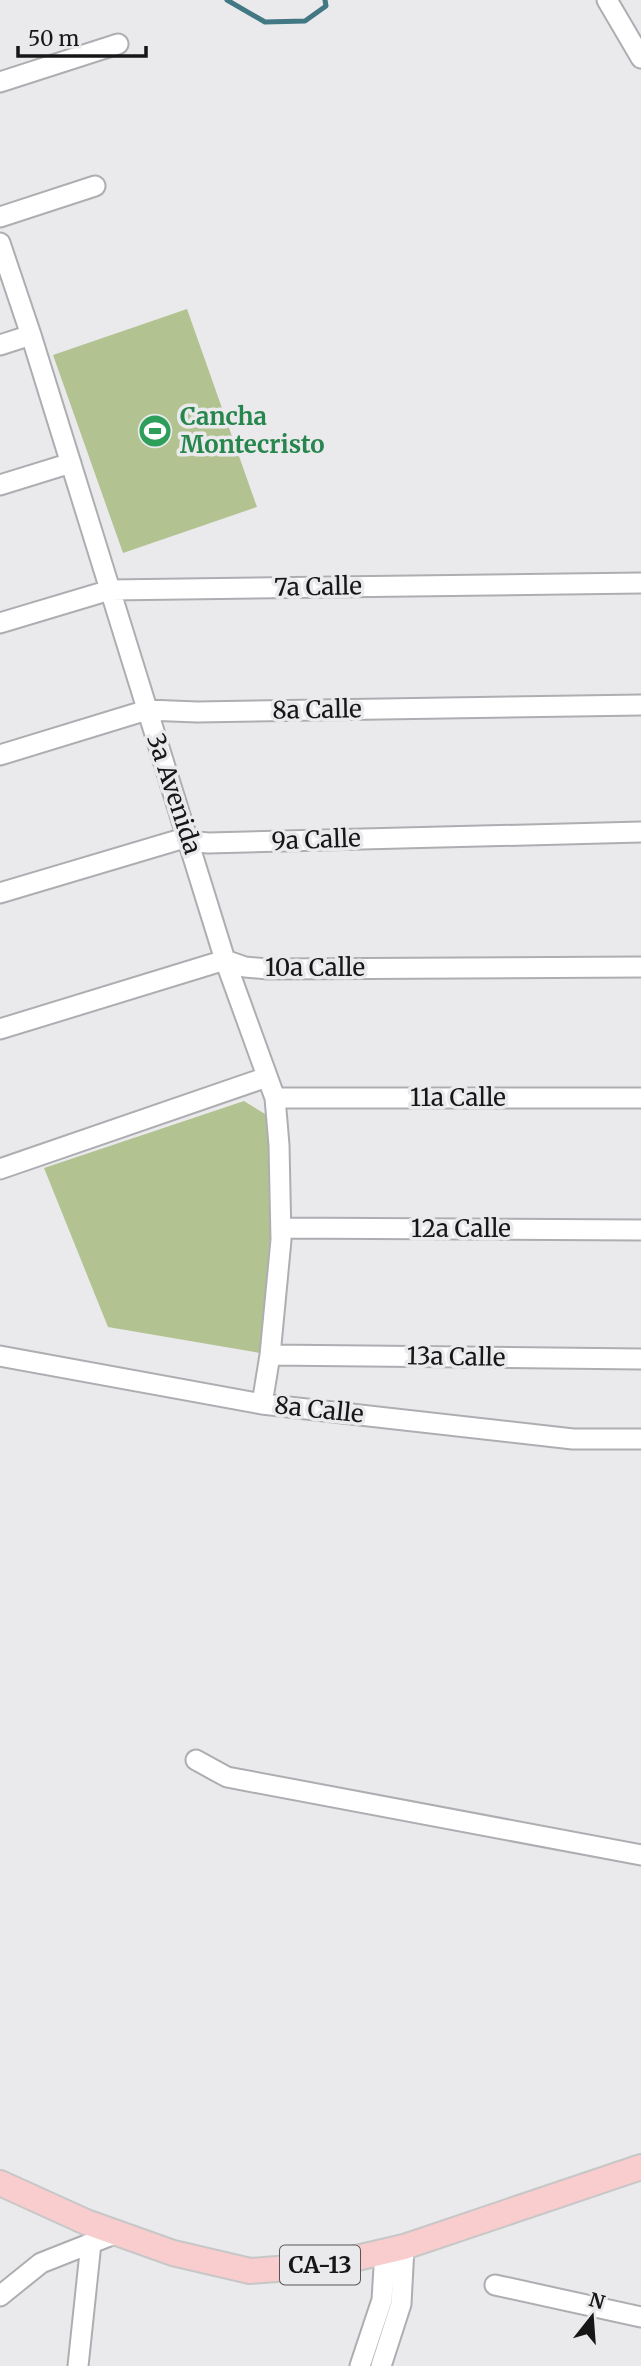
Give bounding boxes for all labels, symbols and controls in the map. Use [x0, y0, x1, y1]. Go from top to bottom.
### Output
scale bar [18, 14, 145, 58]
text: 50 m [28, 25, 79, 52]
place label: Cancha Montecristo [180, 401, 325, 460]
sports icon: Cancha Montecristo [136, 412, 174, 450]
street label: 7a Calle [274, 570, 362, 603]
street label: 8a Calle [272, 693, 362, 726]
street label: 3a Avenida [140, 730, 209, 858]
street label: 9a Calle [271, 822, 361, 857]
street label: 10a Calle [265, 952, 365, 983]
street label: 11a Calle [410, 1082, 506, 1113]
street label: 12a Calle [411, 1213, 511, 1244]
street label: 13a Calle [406, 1340, 506, 1373]
street label: 8a Calle [273, 1389, 365, 1430]
road number: CA-13 [280, 2246, 360, 2284]
north arrow [557, 2282, 627, 2352]
text: N [586, 2287, 608, 2314]

